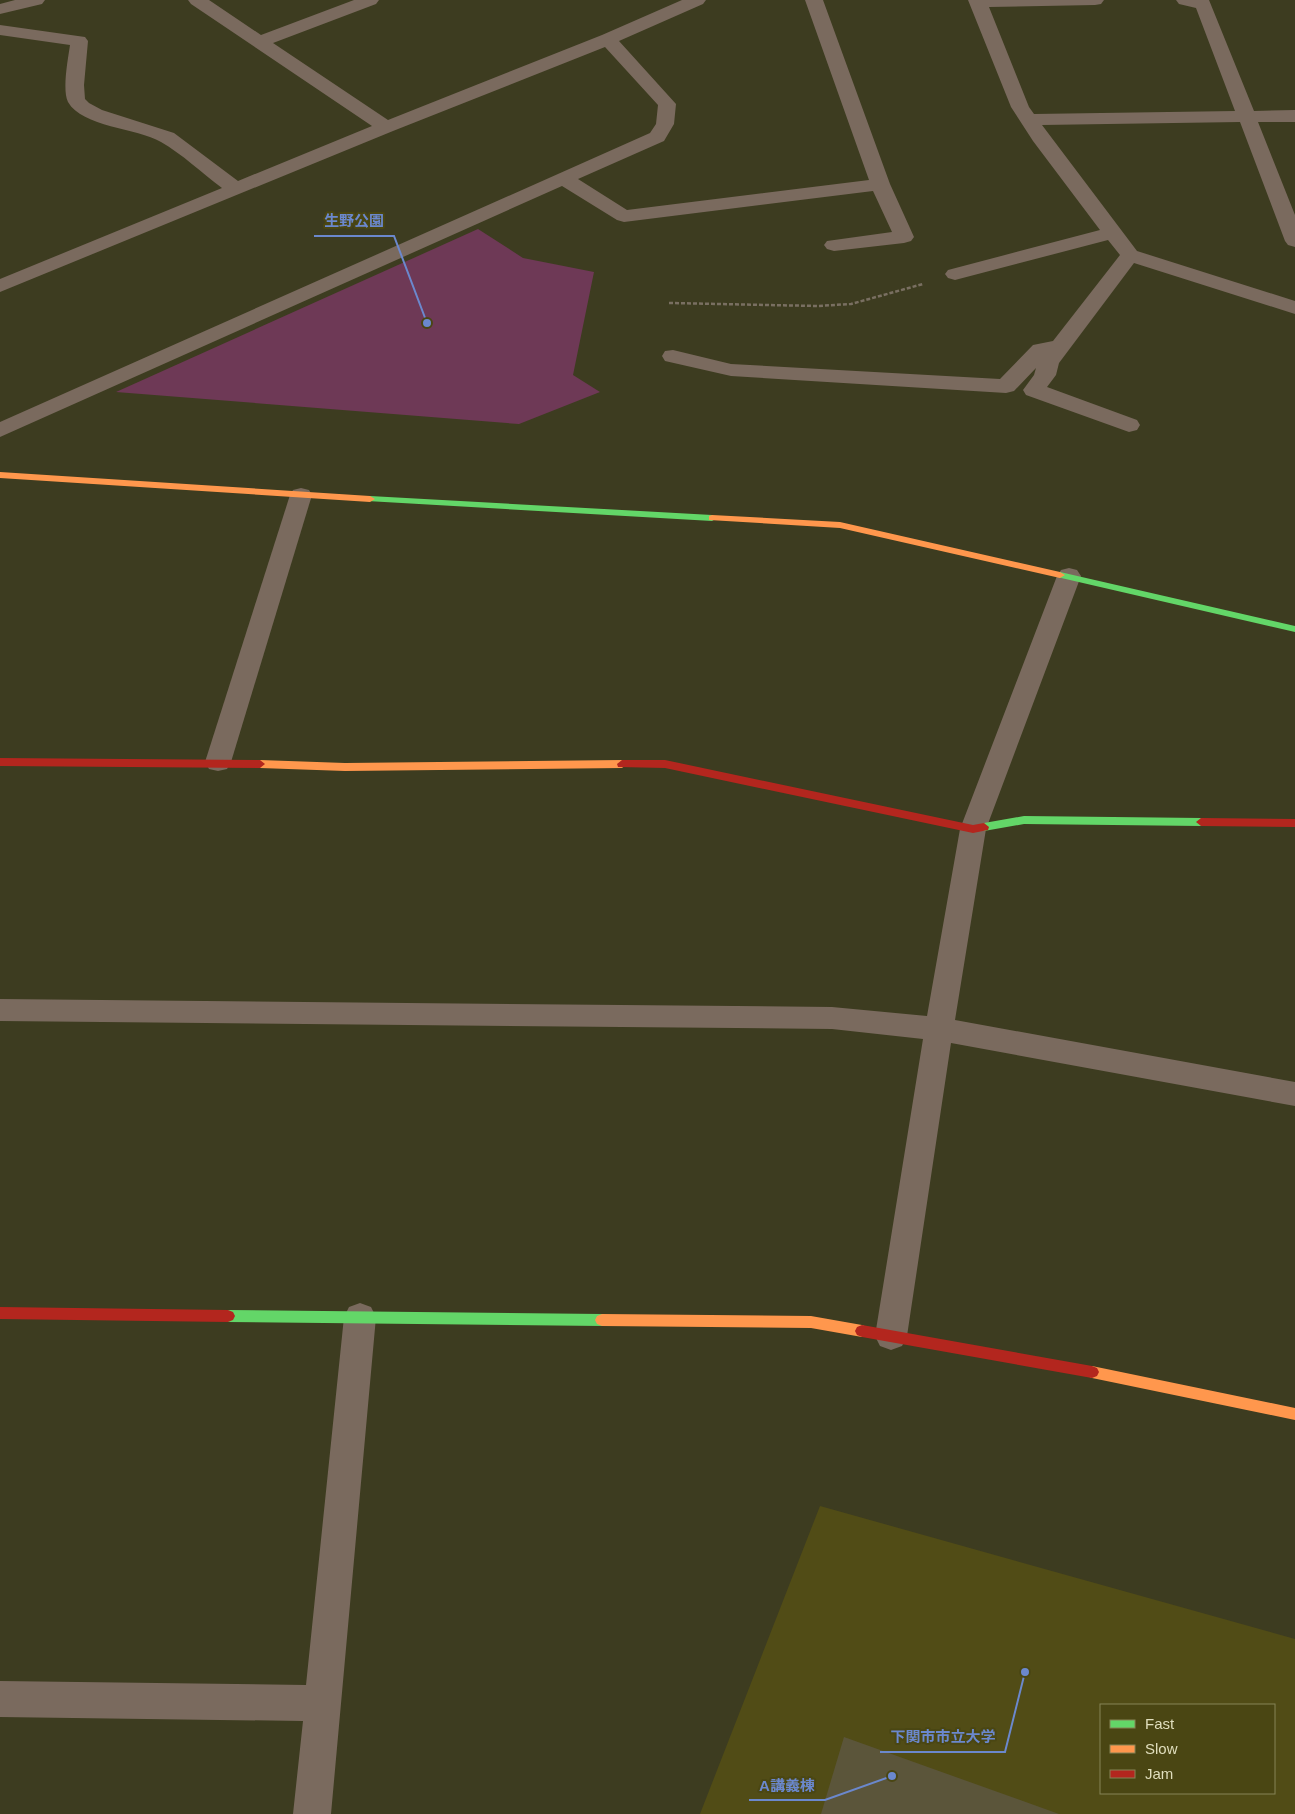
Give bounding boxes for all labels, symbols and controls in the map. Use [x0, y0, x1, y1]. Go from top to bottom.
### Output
callout: 生野公園 [314, 206, 394, 236]
text: 生野公園 [324, 212, 384, 229]
legend [1100, 1704, 1275, 1794]
text: Fast [1145, 1715, 1175, 1732]
callout: 下関市市立大学 [880, 1722, 1005, 1752]
text: 下関市市立大学 [890, 1728, 996, 1745]
text: Slow [1145, 1740, 1178, 1757]
text: Jam [1145, 1765, 1173, 1782]
callout: A講義棟 [749, 1770, 825, 1800]
text: A講義棟 [759, 1777, 815, 1794]

